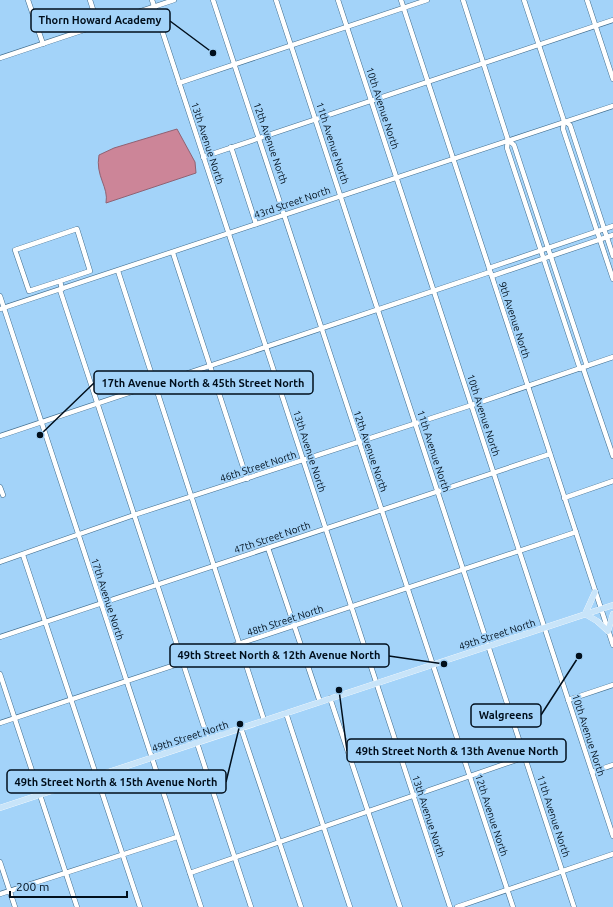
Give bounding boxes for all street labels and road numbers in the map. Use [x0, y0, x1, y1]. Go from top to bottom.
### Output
street label: 10th Avenue North [364, 66, 401, 151]
street label: 13th Avenue North [189, 101, 226, 186]
street label: 12th Avenue North [251, 101, 290, 185]
street label: 11th Avenue North [314, 101, 351, 186]
street label: 43rd Street North [253, 184, 332, 221]
street label: 9th Avenue North [497, 280, 532, 360]
street label: 10th Avenue North [465, 373, 502, 458]
street label: 13th Avenue North [291, 409, 328, 494]
street label: 12th Avenue North [351, 409, 390, 493]
street label: 11th Avenue North [415, 409, 452, 494]
street label: 46th Street North [218, 449, 298, 484]
street label: 47th Street North [233, 519, 312, 556]
street label: 17th Avenue North [89, 557, 126, 642]
street label: 48th Street North [245, 603, 325, 638]
street label: 49th Street North [457, 617, 537, 652]
street label: 10th Avenue North [570, 693, 607, 778]
street label: 49th Street North [150, 719, 230, 754]
street label: 12th Avenue North [473, 773, 510, 858]
street label: 13th Avenue North [410, 774, 447, 859]
street label: 11th Avenue North [535, 774, 572, 859]

